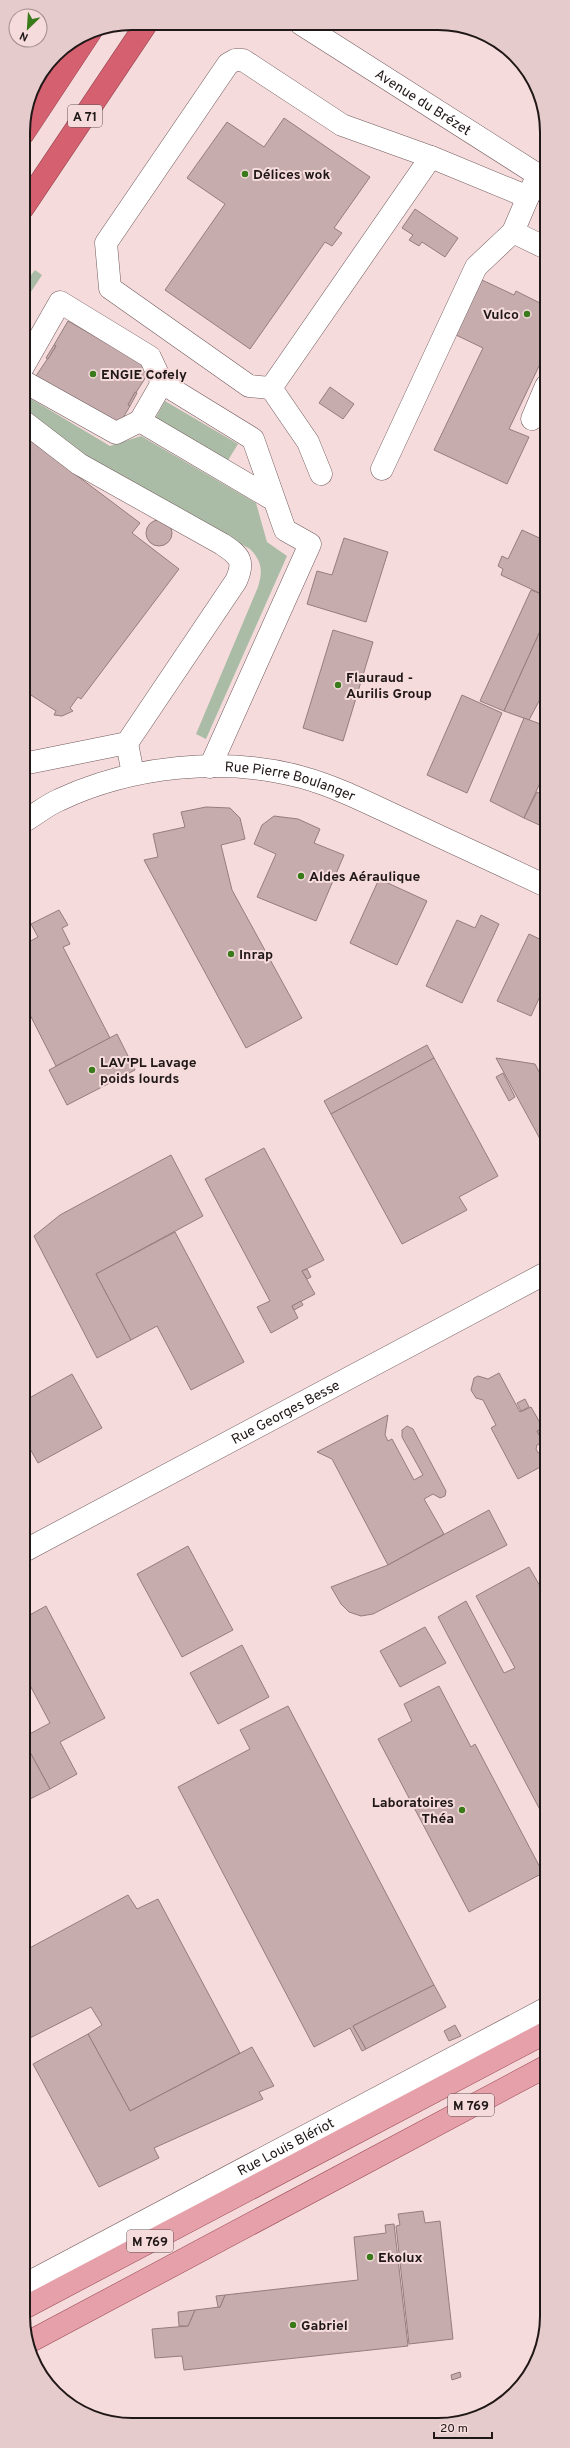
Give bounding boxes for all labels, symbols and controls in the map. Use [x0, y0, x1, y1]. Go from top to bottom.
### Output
north arrow [8, 8, 48, 48]
text: N [18, 28, 31, 44]
street label: Avenue du Brézet [371, 66, 474, 140]
road number: A 71 [68, 105, 102, 127]
place label: Délices wok [253, 167, 331, 184]
marker: Délices wok [240, 169, 250, 179]
place label: Vulco [483, 307, 519, 324]
marker: Vulco [522, 309, 532, 319]
place label: ENGIE Cofely [101, 367, 187, 384]
marker: ENGIE Cofely [88, 369, 98, 379]
place label: Flauraud - Aurilis Group [346, 670, 432, 703]
marker: Flauraud - Aurilis Group [333, 680, 343, 690]
street label: Rue Pierre Boulanger [224, 759, 358, 806]
place label: Aldes Aéraulique [309, 869, 420, 886]
marker: Aldes Aéraulique [296, 871, 306, 881]
place label: Inrap [239, 947, 273, 964]
marker: Inrap [226, 949, 236, 959]
place label: LAV'PL Lavage poids lourds [100, 1055, 197, 1088]
marker: LAV'PL Lavage poids lourds [87, 1065, 97, 1075]
street label: Rue Georges Besse [229, 1377, 343, 1449]
place label: Laboratoires Théa [372, 1795, 454, 1828]
marker: Laboratoires Théa [457, 1805, 467, 1815]
road number: M 769 [448, 2094, 494, 2116]
street label: Rue Louis Blériot [235, 2115, 338, 2180]
road number: M 769 [127, 2230, 173, 2252]
place label: Ekolux [378, 2250, 423, 2267]
marker: Ekolux [365, 2252, 375, 2262]
place label: Gabriel [301, 2318, 348, 2335]
marker: Gabriel [288, 2320, 298, 2330]
scale bar [434, 2414, 492, 2440]
text: 20 m [440, 2421, 468, 2437]

